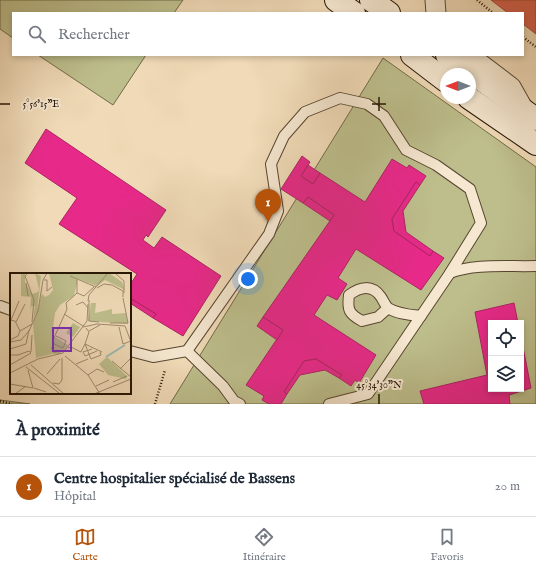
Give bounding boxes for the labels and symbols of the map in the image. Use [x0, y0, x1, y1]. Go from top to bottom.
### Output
north arrow [440, 68, 476, 104]
text: 5°56'15"E [23, 98, 59, 111]
pin: 1 [255, 189, 281, 222]
your location [238, 269, 258, 289]
inset map [10, 273, 131, 394]
text: 45°34'30"N [356, 379, 402, 392]

